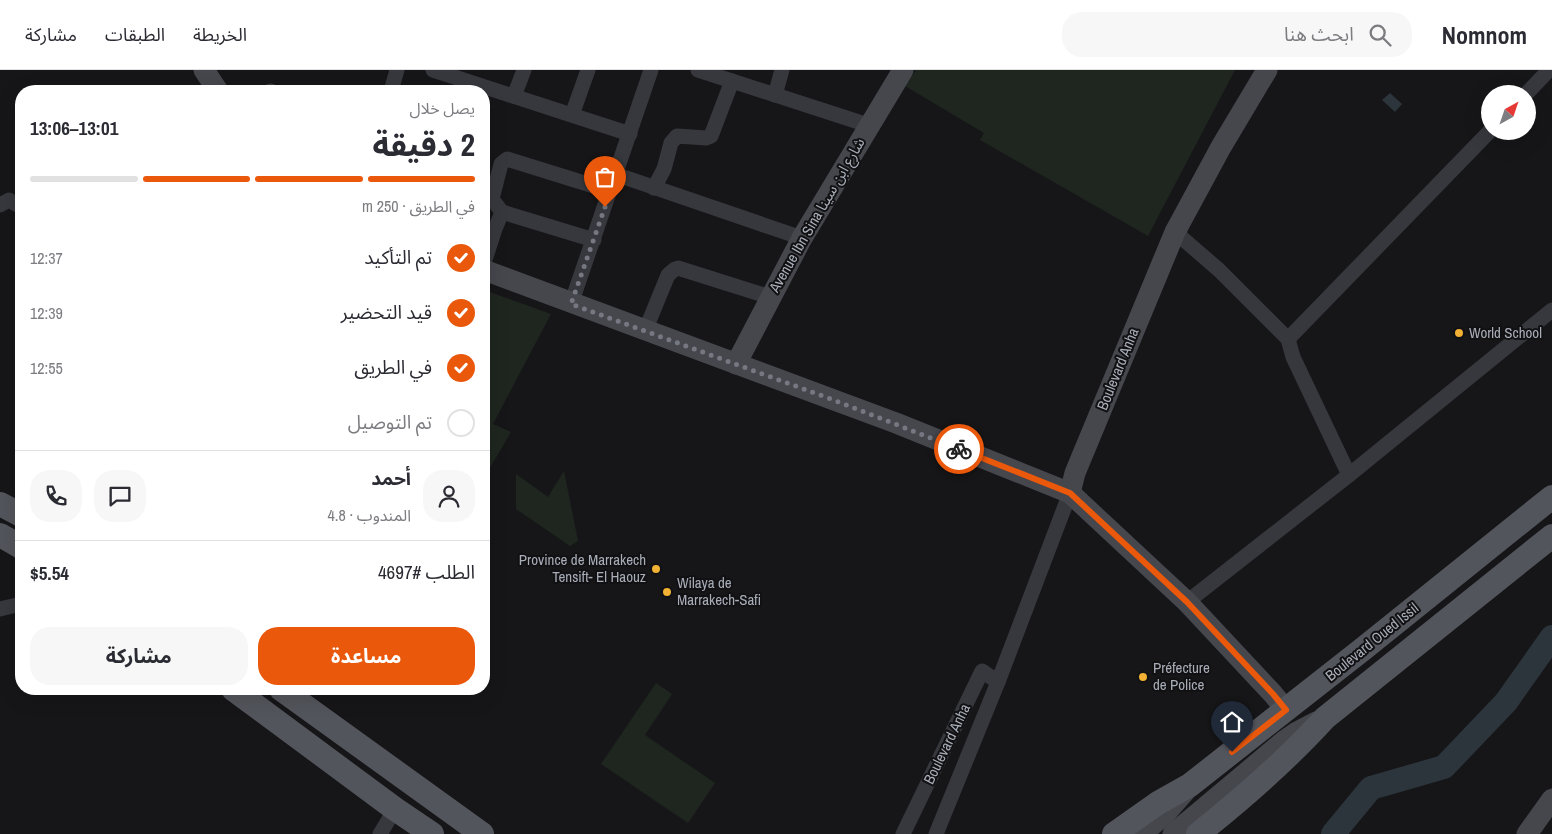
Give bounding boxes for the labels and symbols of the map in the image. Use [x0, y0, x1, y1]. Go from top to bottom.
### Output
north arrow [1481, 85, 1536, 140]
street label: Avenue Ibn Sina شارع ابن سينا [763, 133, 871, 298]
pin [584, 156, 626, 207]
place label: World School [1469, 322, 1542, 343]
street label: Boulevard Anha [1092, 324, 1144, 413]
marker: World School [1453, 327, 1465, 339]
courier [934, 424, 984, 474]
place label: Province de Marrakech Tensift- El Haouz [519, 549, 646, 587]
marker: Province de Marrakech Tensift- El Haouz [650, 563, 662, 575]
place label: Wilaya de Marrakech-Safi [677, 572, 761, 610]
marker: Wilaya de Marrakech-Safi [661, 586, 673, 598]
street label: Boulevard Oued Issil [1321, 598, 1423, 686]
place label: Préfecture de Police [1153, 657, 1210, 695]
marker: Préfecture de Police [1137, 671, 1149, 683]
street label: Boulevard Anha [918, 700, 975, 787]
pin [1211, 701, 1253, 752]

